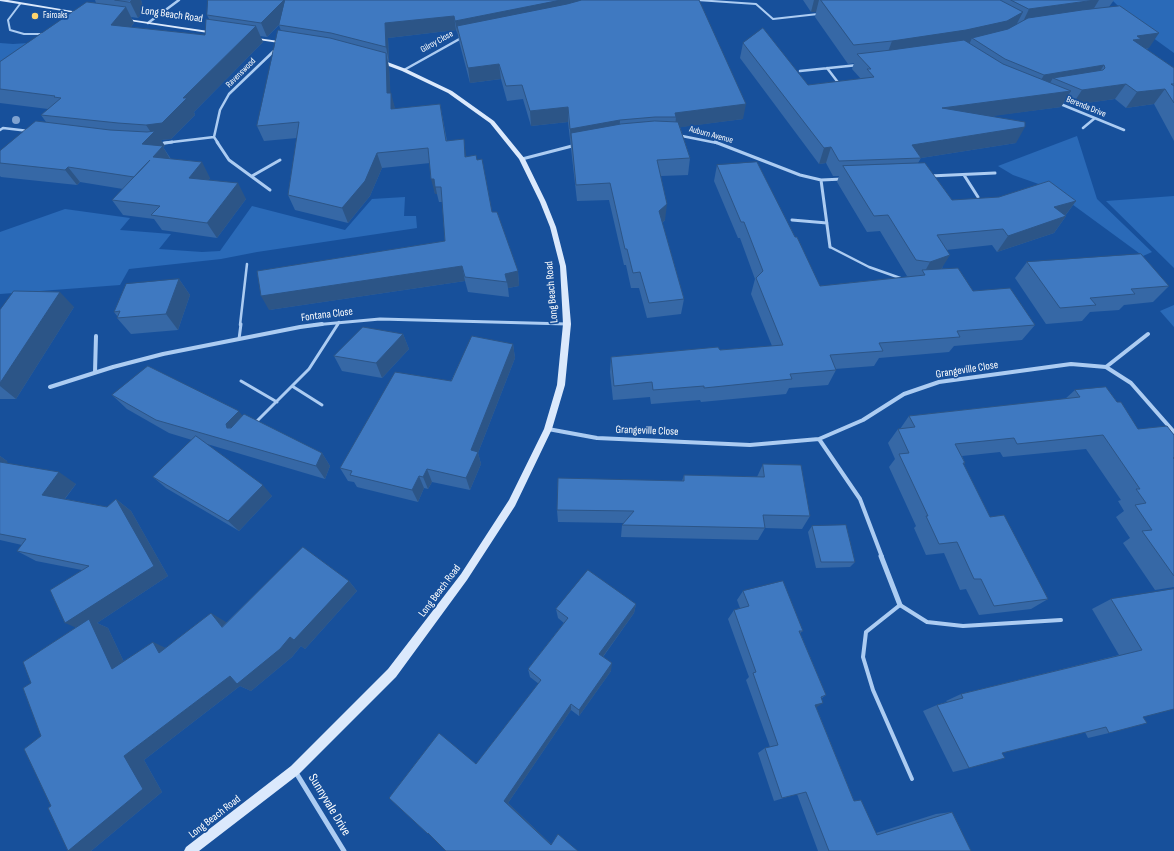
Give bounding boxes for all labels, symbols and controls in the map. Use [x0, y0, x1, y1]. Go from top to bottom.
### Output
street label: Long Beach Road [140, 4, 204, 26]
marker: Fairoaks [30, 11, 40, 21]
place label: Fairoaks [43, 11, 68, 21]
street label: Gilroy Close [419, 29, 455, 55]
street label: Ravenswood [224, 56, 258, 90]
street label: Berenda Drive [1065, 94, 1107, 120]
street label: Auburn Avenue [688, 124, 734, 146]
street label: Long Beach Road [543, 260, 561, 324]
street label: Fontana Close [300, 305, 354, 325]
street label: Grangeville Close [935, 359, 999, 381]
street label: Grangeville Close [615, 423, 679, 439]
street label: Long Beach Road [416, 562, 464, 620]
street label: Sunnyvale Drive [304, 771, 354, 839]
street label: Long Beach Road [186, 793, 244, 841]

